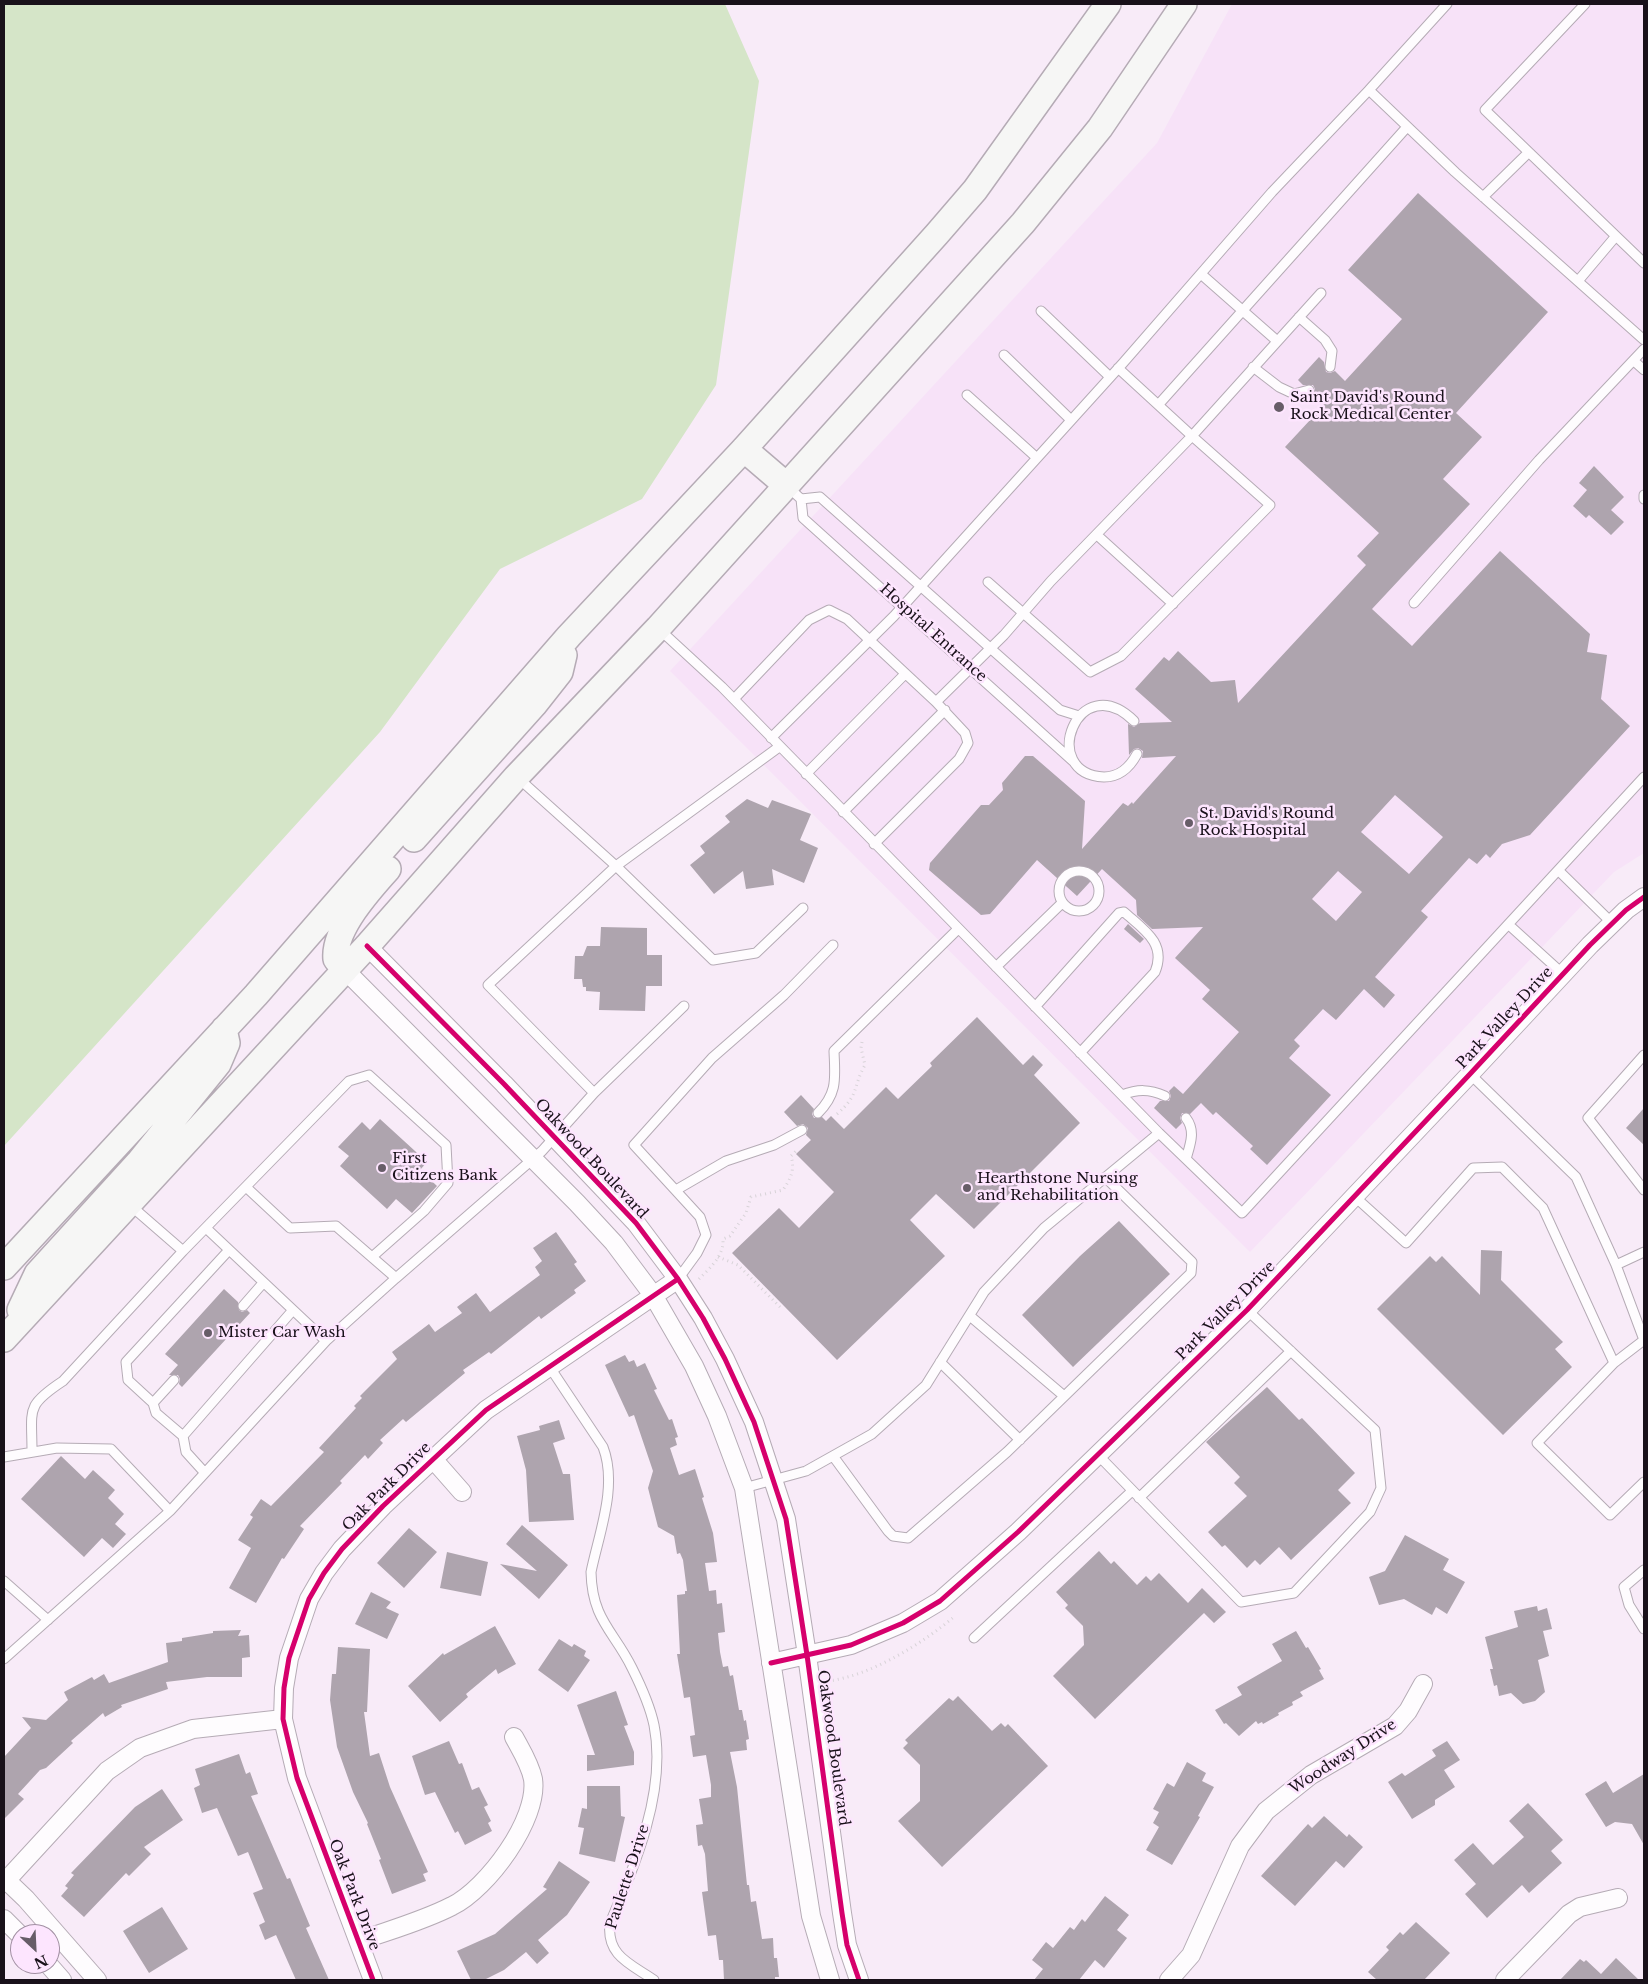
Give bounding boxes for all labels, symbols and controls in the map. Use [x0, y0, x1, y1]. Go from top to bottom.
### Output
place label: Saint David's Round Rock Medical Center [1290, 389, 1451, 424]
marker: Saint David's Round Rock Medical Center [1272, 400, 1286, 414]
street label: Hospital Entrance [876, 580, 990, 686]
place label: St. David's Round Rock Hospital [1199, 805, 1334, 840]
marker: St. David's Round Rock Hospital [1183, 817, 1195, 829]
street label: Park Valley Drive [1453, 963, 1557, 1073]
street label: Oakwood Boulevard [531, 1095, 651, 1223]
place label: First Citizens Bank [392, 1150, 498, 1185]
marker: First Citizens Bank [376, 1162, 388, 1174]
place label: Hearthstone Nursing and Rehabilitation [977, 1170, 1138, 1205]
marker: Hearthstone Nursing and Rehabilitation [961, 1182, 973, 1194]
street label: Park Valley Drive [1173, 1258, 1279, 1364]
place label: Mister Car Wash [218, 1324, 346, 1342]
marker: Mister Car Wash [202, 1327, 214, 1339]
street label: Oak Park Drive [339, 1439, 435, 1535]
street label: Oakwood Boulevard [813, 1669, 853, 1827]
street label: Woodway Drive [1286, 1716, 1400, 1798]
street label: Paulette Drive [603, 1822, 653, 1932]
street label: Oak Park Drive [324, 1837, 384, 1953]
north arrow [10, 1924, 60, 1974]
text: N [31, 1951, 51, 1973]

